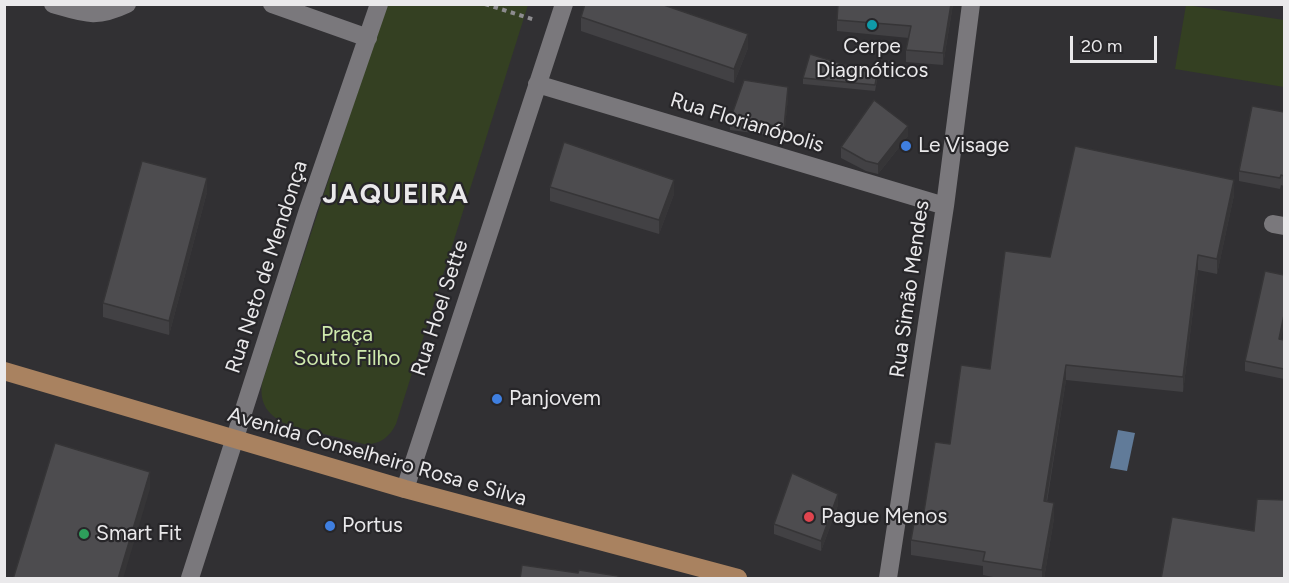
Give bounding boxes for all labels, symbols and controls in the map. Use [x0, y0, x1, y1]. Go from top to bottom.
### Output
marker: Cerpe Diagnóticos [865, 18, 879, 32]
scale bar [1073, 24, 1160, 62]
place label: Cerpe Diagnóticos [816, 34, 928, 84]
text: 20 m [1081, 35, 1122, 57]
street label: Rua Florianópolis [667, 88, 827, 158]
place label: Le Visage [918, 133, 1009, 159]
marker: Le Visage [899, 139, 913, 153]
street label: Rua Neto de Mendonça [221, 158, 313, 376]
district label: JAQUEIRA [322, 179, 470, 211]
street label: Rua Simão Mendes [885, 199, 935, 379]
street label: Rua Hoel Sette [406, 237, 474, 379]
park label: Praça Souto Filho [294, 322, 400, 372]
place label: Panjovem [509, 386, 601, 412]
marker: Panjovem [490, 392, 504, 406]
street label: Avenida Conselheiro Rosa e Silva [225, 402, 529, 512]
place label: Pague Menos [821, 504, 947, 530]
marker: Pague Menos [802, 510, 816, 524]
place label: Portus [342, 513, 403, 539]
marker: Portus [323, 519, 337, 533]
place label: Smart Fit [96, 521, 182, 547]
marker: Smart Fit [77, 527, 91, 541]

